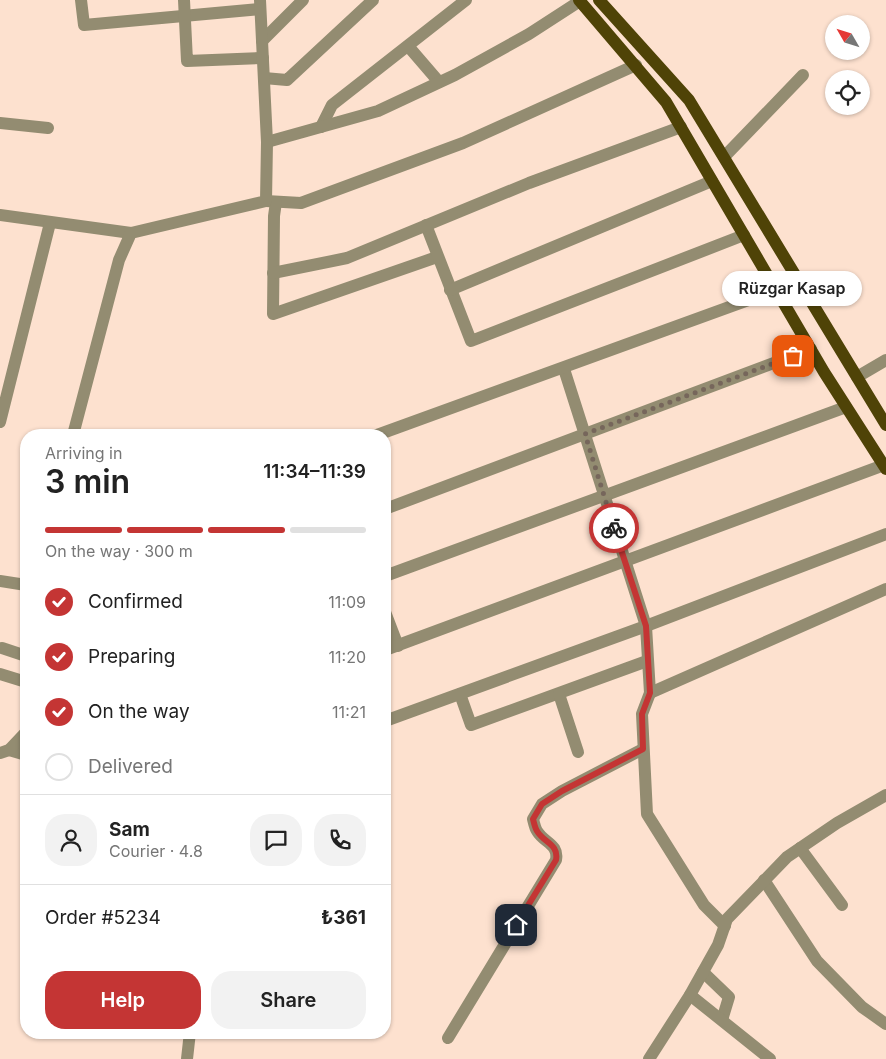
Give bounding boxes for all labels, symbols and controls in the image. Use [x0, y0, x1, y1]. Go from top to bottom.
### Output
north arrow [825, 15, 870, 60]
map controls [825, 15, 870, 115]
button: locate [825, 70, 870, 115]
callout: Rüzgar Kasap [723, 271, 863, 306]
text: Rüzgar Kasap [739, 278, 845, 298]
pin [772, 335, 814, 377]
icon: bag [779, 342, 807, 370]
text: Arriving in [45, 443, 122, 463]
text: 11:34–11:39 [263, 460, 366, 483]
text: 3 min [45, 462, 130, 501]
courier [589, 503, 639, 553]
icon: bike [600, 514, 628, 542]
text: On the way · 300 m [45, 541, 193, 561]
icon: check [45, 588, 73, 616]
text: Confirmed [88, 590, 183, 613]
text: 11:09 [328, 592, 366, 612]
icon: check [45, 643, 73, 671]
text: Preparing [88, 645, 175, 668]
text: 11:20 [329, 647, 366, 667]
icon: check [45, 698, 73, 726]
text: On the way [88, 700, 190, 723]
text: 11:21 [332, 702, 366, 722]
text: Delivered [88, 755, 173, 778]
button: person [45, 814, 97, 866]
button: chat [250, 814, 302, 866]
button: phone [314, 814, 366, 866]
text: Sam [109, 818, 150, 841]
text: Courier · 4.8 [109, 841, 203, 861]
pin [495, 904, 537, 946]
text: Order #5234 [45, 906, 161, 929]
text: ₺361 [321, 906, 366, 929]
icon: home [502, 911, 530, 939]
button: Help [45, 971, 201, 1029]
button: Share [211, 971, 366, 1029]

